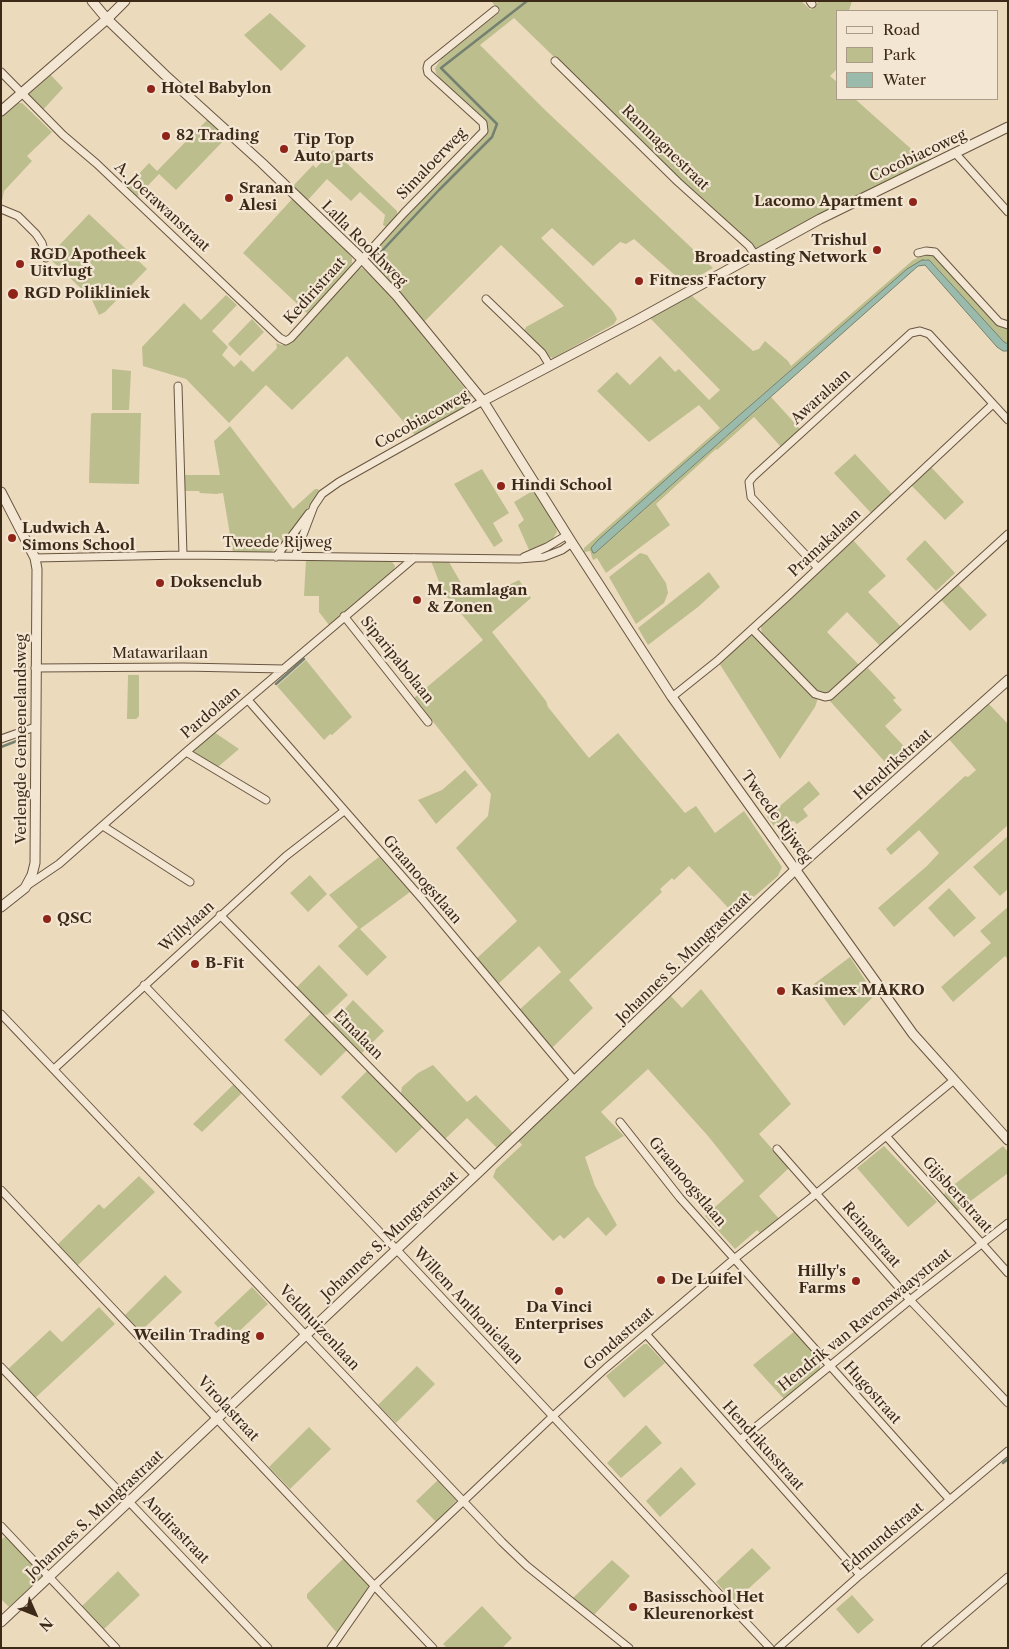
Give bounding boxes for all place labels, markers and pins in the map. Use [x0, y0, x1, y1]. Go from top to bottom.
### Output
place label: Hotel Babylon [161, 80, 271, 98]
marker: Hotel Babylon [145, 83, 157, 95]
place label: 82 Trading [176, 127, 259, 145]
marker: 82 Trading [160, 130, 172, 142]
place label: Tip Top Auto parts [294, 131, 374, 166]
marker: Tip Top Auto parts [278, 143, 290, 155]
place label: Sranan Alesi [239, 180, 294, 215]
marker: Sranan Alesi [223, 192, 235, 204]
place label: Lacomo Apartment [754, 193, 903, 211]
marker: Lacomo Apartment [907, 196, 919, 208]
place label: Trishul Broadcasting Network [694, 232, 867, 267]
marker: Trishul Broadcasting Network [871, 244, 883, 256]
place label: RGD Apotheek Uitvlugt [30, 246, 146, 281]
marker: RGD Apotheek Uitvlugt [14, 258, 26, 270]
place label: Fitness Factory [649, 272, 766, 290]
marker: Fitness Factory [633, 275, 645, 287]
place label: RGD Polikliniek [24, 285, 150, 303]
marker: RGD Polikliniek [6, 287, 20, 301]
place label: Hindi School [511, 477, 612, 495]
marker: Hindi School [495, 480, 507, 492]
place label: Ludwich A. Simons School [22, 520, 135, 555]
marker: Ludwich A. Simons School [6, 532, 18, 544]
place label: Doksenclub [170, 574, 262, 592]
marker: Doksenclub [154, 577, 166, 589]
place label: M. Ramlagan & Zonen [427, 582, 528, 617]
marker: M. Ramlagan & Zonen [411, 594, 423, 606]
place label: QSC [57, 910, 92, 928]
marker: QSC [41, 913, 53, 925]
place label: B-Fit [205, 955, 244, 973]
marker: B-Fit [189, 958, 201, 970]
place label: Kasimex MAKRO [791, 982, 925, 1000]
marker: Kasimex MAKRO [775, 985, 787, 997]
place label: Hilly's Farms [797, 1263, 846, 1298]
place label: De Luifel [671, 1271, 743, 1289]
marker: De Luifel [655, 1274, 667, 1286]
marker: Hilly's Farms [850, 1275, 862, 1287]
marker: Da Vinci Enterprises [553, 1285, 565, 1297]
place label: Da Vinci Enterprises [514, 1299, 604, 1334]
place label: Weilin Trading [133, 1327, 250, 1345]
marker: Weilin Trading [254, 1330, 266, 1342]
place label: Basisschool Het Kleurenorkest [643, 1589, 764, 1624]
marker: Basisschool Het Kleurenorkest [627, 1601, 639, 1613]

